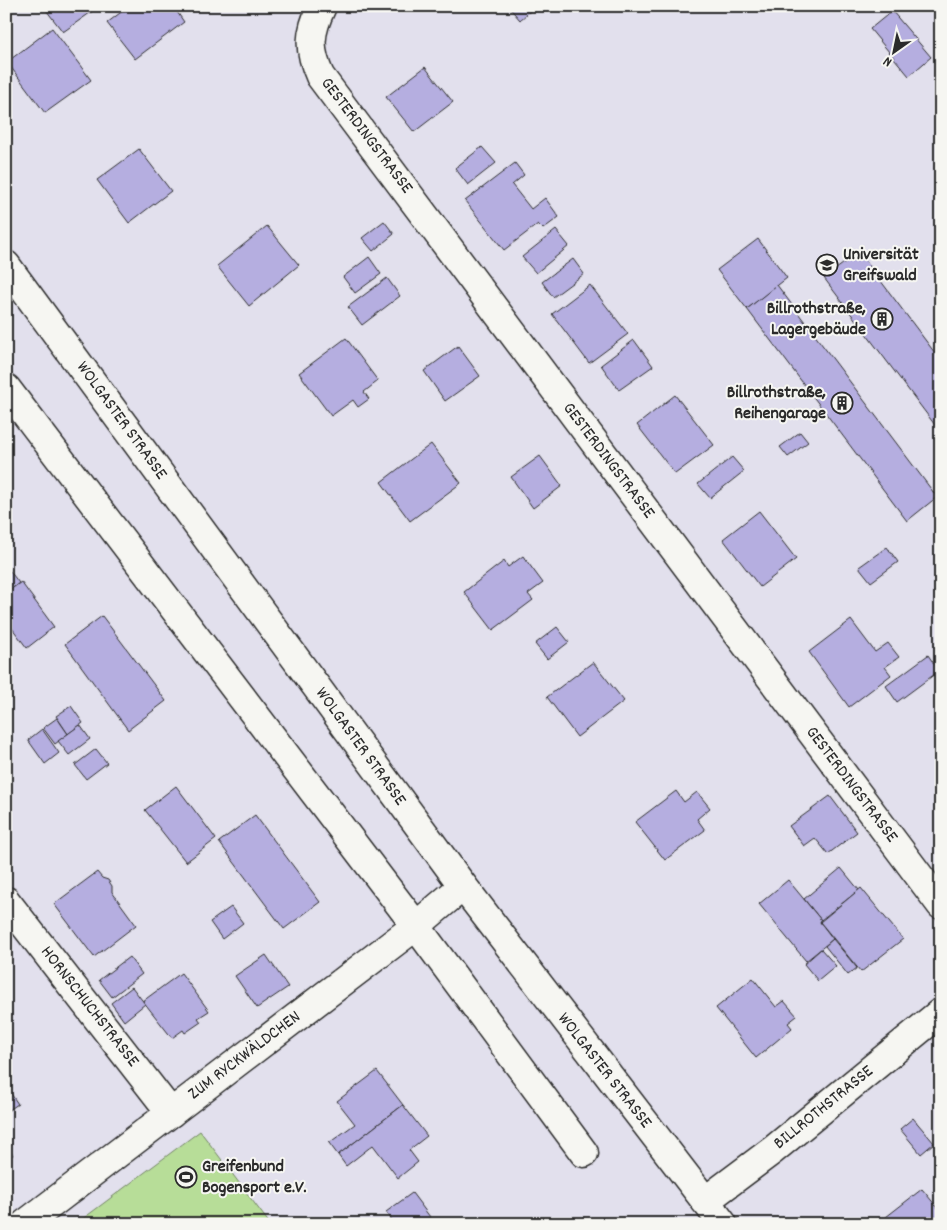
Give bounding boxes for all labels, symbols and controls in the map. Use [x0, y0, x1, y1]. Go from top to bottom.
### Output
north arrow [870, 28, 920, 78]
text: N [880, 51, 896, 71]
street label: GESTERDINGSTRASSE [314, 73, 418, 199]
place label: Universität Greifswald [843, 243, 919, 289]
school or university icon: Universität Greifswald [815, 253, 839, 277]
place label: Billrothstraße, Lagergebäude [767, 297, 866, 343]
building icon: Billrothstraße, Lagergebäude [870, 307, 894, 331]
street label: WOLGASTER STRASSE [69, 357, 173, 485]
place label: Billrothstraße, Reihengarage [727, 381, 826, 427]
building icon: Billrothstraße, Reihengarage [830, 391, 854, 415]
street label: GESTERDINGSTRASSE [556, 398, 660, 524]
street label: WOLGASTER STRASSE [308, 683, 412, 811]
street label: GESTERDINGSTRASSE [799, 722, 903, 848]
street label: HORNSCHUCHSTRASSE [34, 941, 144, 1073]
street label: ZUM RYCKWÄLDCHEN [183, 1005, 307, 1107]
street label: WOLGASTER STRASSE [551, 1008, 657, 1134]
street label: BILLROTHSTRASSE [769, 1060, 879, 1156]
place label: Greifenbund Bogensport e.V. [202, 1155, 307, 1201]
sports icon: Greifenbund Bogensport e.V. [174, 1165, 198, 1189]

